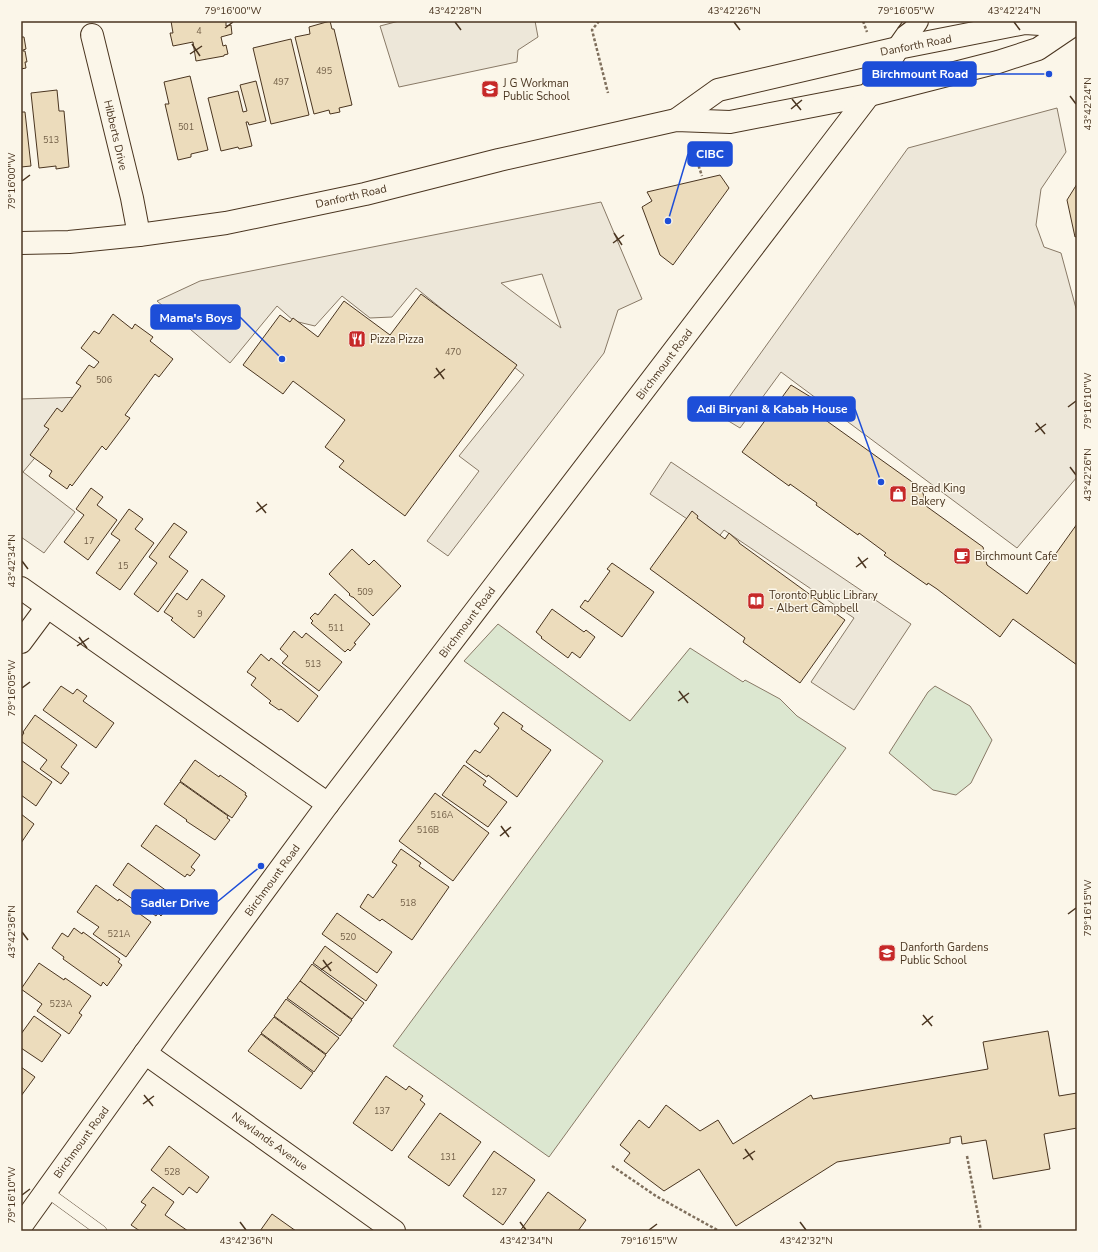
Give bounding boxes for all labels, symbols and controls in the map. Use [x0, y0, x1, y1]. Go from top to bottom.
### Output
text: 79°16'00"W [205, 4, 261, 18]
text: 43°42'28"N [428, 4, 482, 18]
text: 43°42'26"N [707, 4, 761, 18]
text: 79°16'05"W [878, 4, 934, 18]
text: 43°42'24"N [987, 4, 1041, 18]
house number: 4 [196, 25, 202, 37]
street label: Danforth Road [879, 31, 953, 60]
callout: Birchmount Road [863, 62, 976, 86]
house number: 495 [316, 65, 332, 77]
text: Birchmount Road [872, 66, 968, 82]
house number: 497 [273, 76, 289, 88]
place label: J G Workman Public School [502, 76, 571, 104]
text: 43°42'24"N [1081, 77, 1095, 131]
school or university icon: J G Workman Public School [480, 79, 500, 99]
street label: Hibberts Drive [100, 98, 131, 172]
house number: 501 [178, 121, 194, 133]
house number: 513 [43, 134, 59, 146]
callout: CIBC [688, 142, 732, 166]
text: CIBC [696, 146, 724, 162]
text: 79°16'00"W [5, 153, 19, 209]
street label: Danforth Road [314, 181, 388, 212]
callout: Mama's Boys [151, 305, 240, 329]
text: Mama's Boys [159, 310, 233, 326]
street label: Birchmount Road [633, 326, 696, 403]
restaurant icon: Pizza Pizza [347, 329, 367, 349]
place label: Pizza Pizza [370, 332, 424, 347]
house number: 470 [445, 346, 461, 358]
text: 79°16'10"W [1081, 373, 1095, 429]
house number: 506 [96, 374, 112, 386]
callout: Adi Biryani & Kabab House [688, 397, 855, 421]
text: Adi Biryani & Kabab House [696, 401, 848, 417]
text: 43°42'26"N [1081, 448, 1095, 502]
place label: Bread King Bakery [911, 481, 965, 509]
shop icon: Bread King Bakery [888, 484, 908, 504]
text: 43°42'34"N [5, 534, 19, 588]
house number: 17 [84, 535, 94, 547]
cafe icon: Birchmount Cafe [952, 546, 972, 566]
place label: Birchmount Cafe [975, 549, 1057, 564]
house number: 15 [118, 560, 128, 572]
street label: Birchmount Road [436, 584, 499, 661]
house number: 509 [357, 586, 373, 598]
place label: Toronto Public Library - Albert Campbell [769, 588, 878, 616]
library icon: Toronto Public Library - Albert Campbell [746, 591, 766, 611]
house number: 9 [197, 608, 203, 620]
house number: 511 [328, 622, 344, 634]
house number: 513 [305, 658, 321, 670]
text: 79°16'05"W [5, 660, 19, 716]
house number: 516A [431, 809, 454, 821]
house number: 516B [417, 824, 439, 836]
street label: Birchmount Road [241, 841, 304, 919]
text: 79°16'15"W [1081, 880, 1095, 936]
callout: Sadler Drive [132, 890, 217, 914]
text: Sadler Drive [140, 895, 210, 911]
house number: 518 [400, 897, 416, 909]
text: 43°42'36"N [5, 905, 19, 959]
house number: 521A [108, 928, 131, 940]
house number: 520 [340, 931, 356, 943]
place label: Danforth Gardens Public School [900, 940, 989, 968]
school or university icon: Danforth Gardens Public School [877, 943, 897, 963]
house number: 523A [50, 998, 73, 1010]
street label: Birchmount Road [50, 1103, 113, 1181]
house number: 137 [374, 1105, 390, 1117]
street label: Newlands Avenue [229, 1109, 311, 1174]
house number: 131 [440, 1151, 456, 1163]
house number: 528 [164, 1166, 180, 1178]
text: 79°16'10"W [5, 1167, 19, 1223]
house number: 127 [491, 1186, 507, 1198]
text: 43°42'36"N [219, 1234, 273, 1248]
text: 43°42'34"N [499, 1234, 553, 1248]
text: 79°16'15"W [621, 1234, 677, 1248]
text: 43°42'32"N [779, 1234, 833, 1248]

